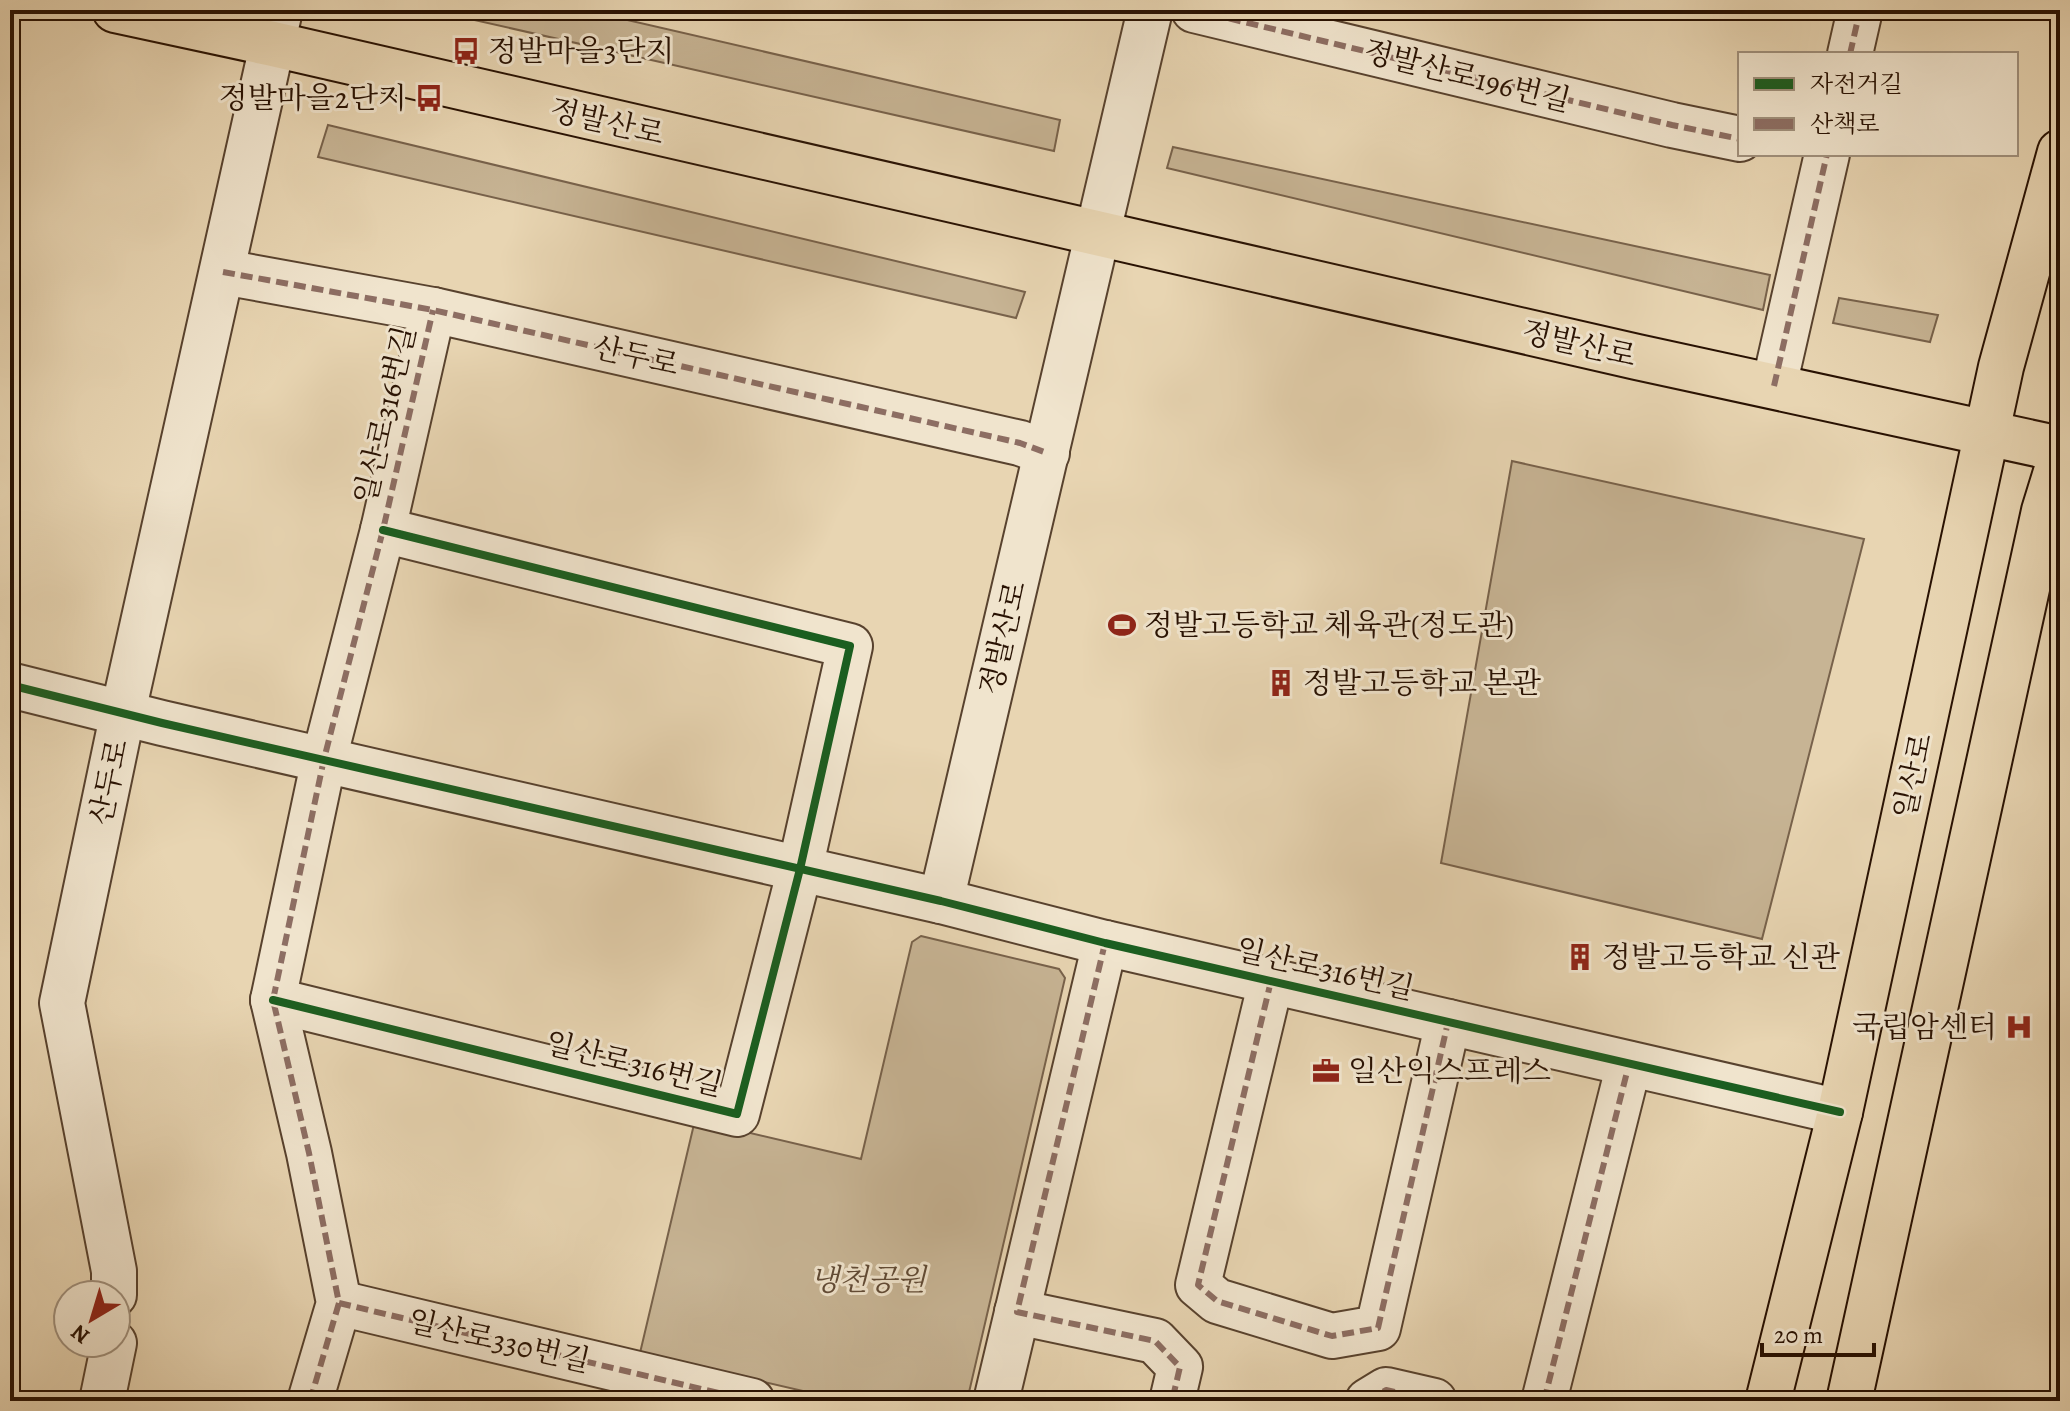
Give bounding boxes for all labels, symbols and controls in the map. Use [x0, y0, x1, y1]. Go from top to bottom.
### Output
place label: 정발마을3단지 [488, 31, 674, 71]
street label: 정발산로196번길 [1359, 31, 1575, 121]
bus stop icon: 정발마을3단지 [451, 36, 481, 66]
legend [1738, 52, 2018, 156]
text: 자전거길 [1810, 68, 1903, 100]
place label: 정발마을2단지 [219, 78, 407, 118]
bus stop icon: 정발마을2단지 [414, 83, 444, 113]
street label: 정발산로 [546, 89, 668, 155]
text: 산책로 [1810, 108, 1880, 140]
street label: 정발산로 [1518, 311, 1640, 377]
street label: 일산로316번길 [345, 322, 425, 508]
street label: 산두로 [589, 327, 683, 385]
street label: 정발산로 [970, 577, 1036, 699]
place label: 정발고등학교 체육관(정도관) [1144, 605, 1514, 645]
sports icon: 정발고등학교 체육관(정도관) [1107, 610, 1137, 640]
place label: 정발고등학교 본관 [1303, 663, 1542, 703]
building icon: 정발고등학교 본관 [1266, 668, 1296, 698]
street label: 일산로 [1884, 729, 1942, 823]
street label: 산두로 [80, 735, 138, 829]
street label: 일산로316번길 [1232, 929, 1418, 1009]
place label: 정발고등학교 신관 [1602, 937, 1841, 977]
building icon: 정발고등학교 신관 [1565, 942, 1595, 972]
place label: 국립암센터 [1852, 1007, 1997, 1047]
hospital icon: 국립암센터 [2004, 1012, 2034, 1042]
street label: 일산로316번길 [541, 1023, 727, 1105]
place label: 일산익스프레스 [1348, 1051, 1551, 1091]
office icon: 일산익스프레스 [1311, 1056, 1341, 1086]
park label: 냉천공원 [810, 1260, 928, 1300]
north arrow [52, 1279, 132, 1359]
street label: 일산로330번길 [404, 1301, 594, 1381]
scale bar [1762, 1307, 1874, 1357]
text: N [65, 1317, 96, 1351]
text: 20 m [1774, 1319, 1823, 1351]

